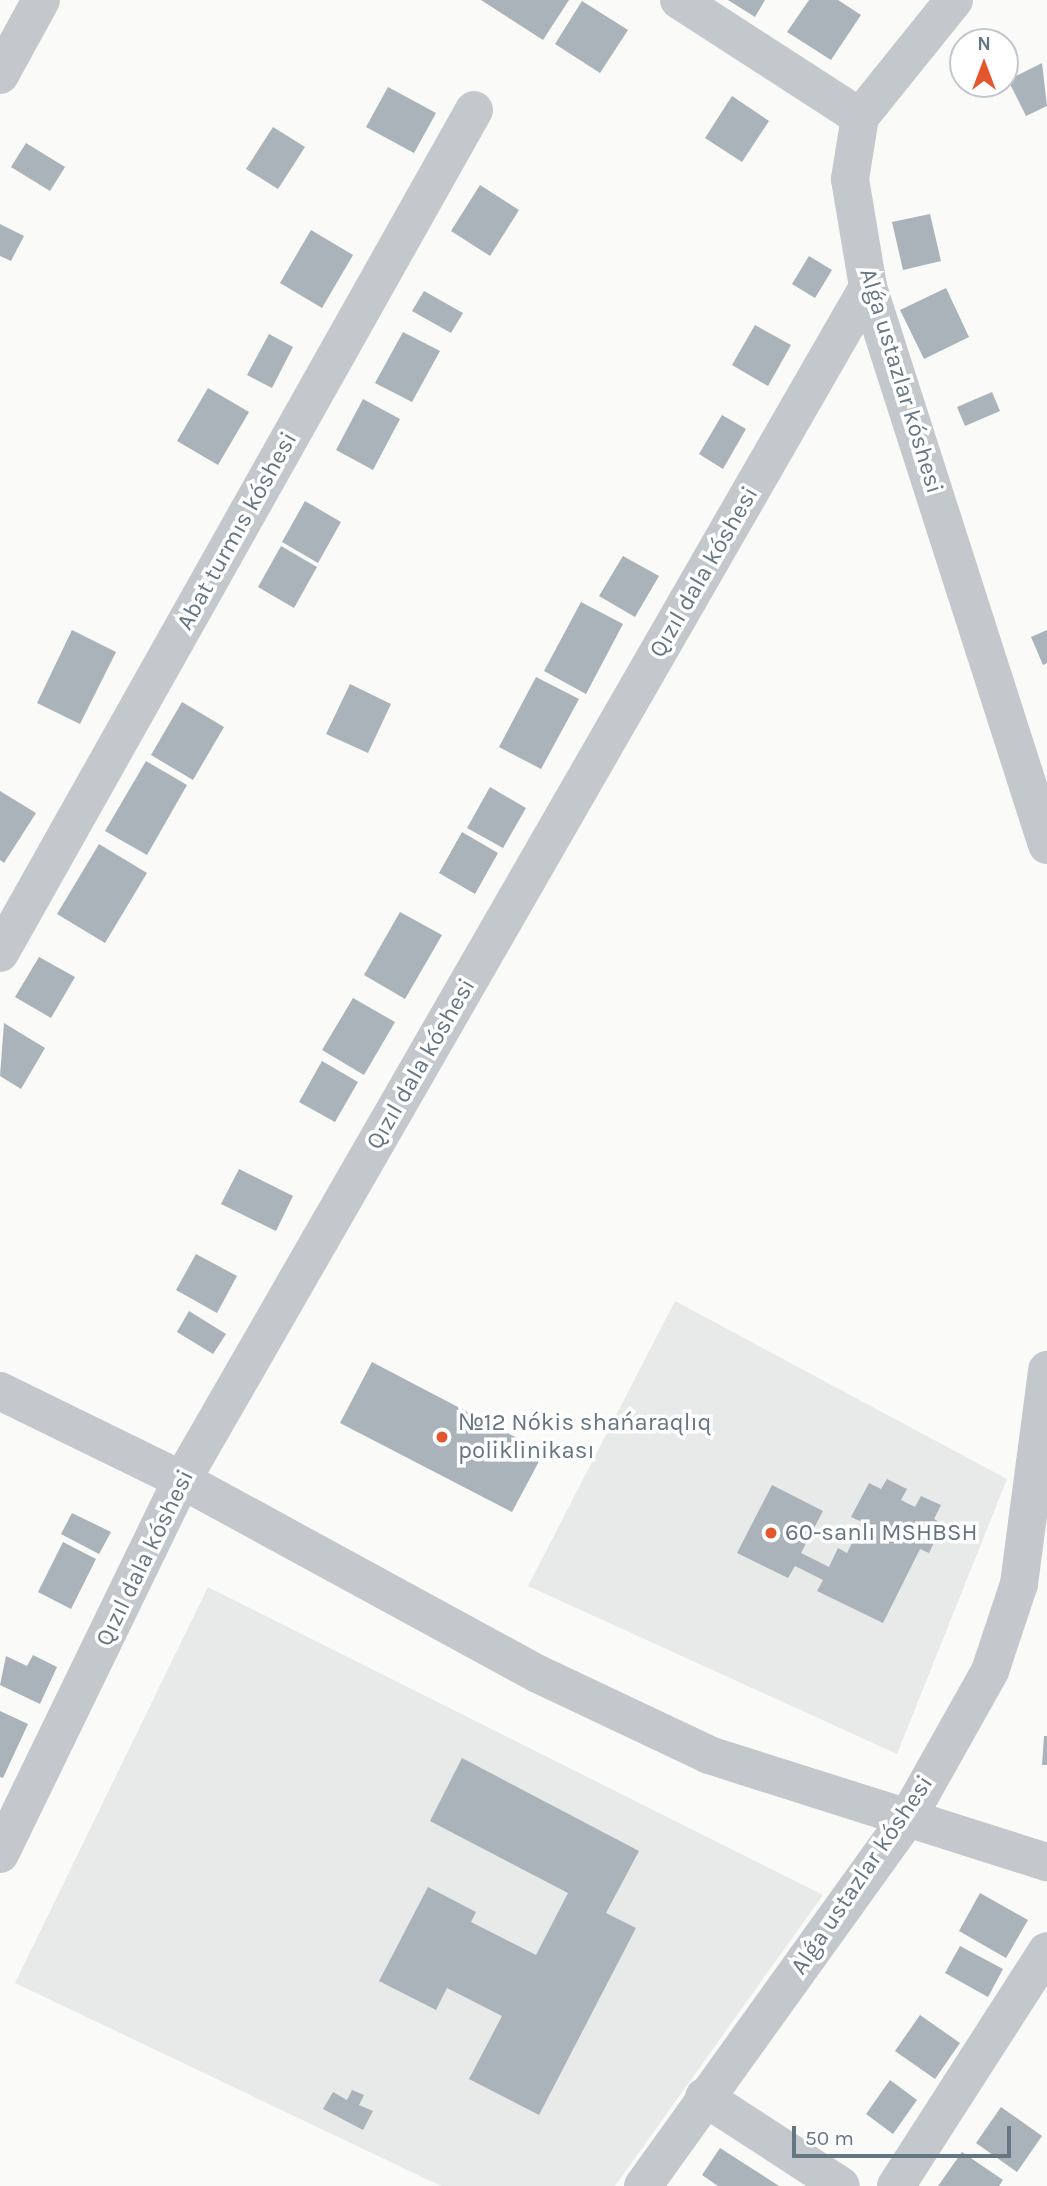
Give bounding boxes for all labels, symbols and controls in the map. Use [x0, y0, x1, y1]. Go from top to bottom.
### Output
north arrow [949, 28, 1019, 98]
text: N [977, 33, 991, 55]
street label: Alǵa ustazlar kóshesi [853, 265, 949, 497]
street label: Abat turmıs kóshesi [171, 427, 303, 635]
street label: Qızıl dala kóshesi [643, 481, 765, 663]
street label: Qızıl dala kóshesi [360, 973, 482, 1155]
place label: №12 Nókis shańaraqlıq poliklinikası [458, 1409, 712, 1465]
marker: №12 Nókis shańaraqlıq poliklinikası [432, 1427, 452, 1447]
street label: Qızıl dala kóshesi [90, 1465, 200, 1651]
place label: 60-sanlı MSHBSH [785, 1519, 978, 1547]
marker: 60-sanlı MSHBSH [763, 1525, 779, 1541]
street label: Alǵa ustazlar kóshesi [785, 1770, 939, 1980]
scale bar [795, 2112, 1014, 2156]
text: 50 m [805, 2126, 854, 2150]

